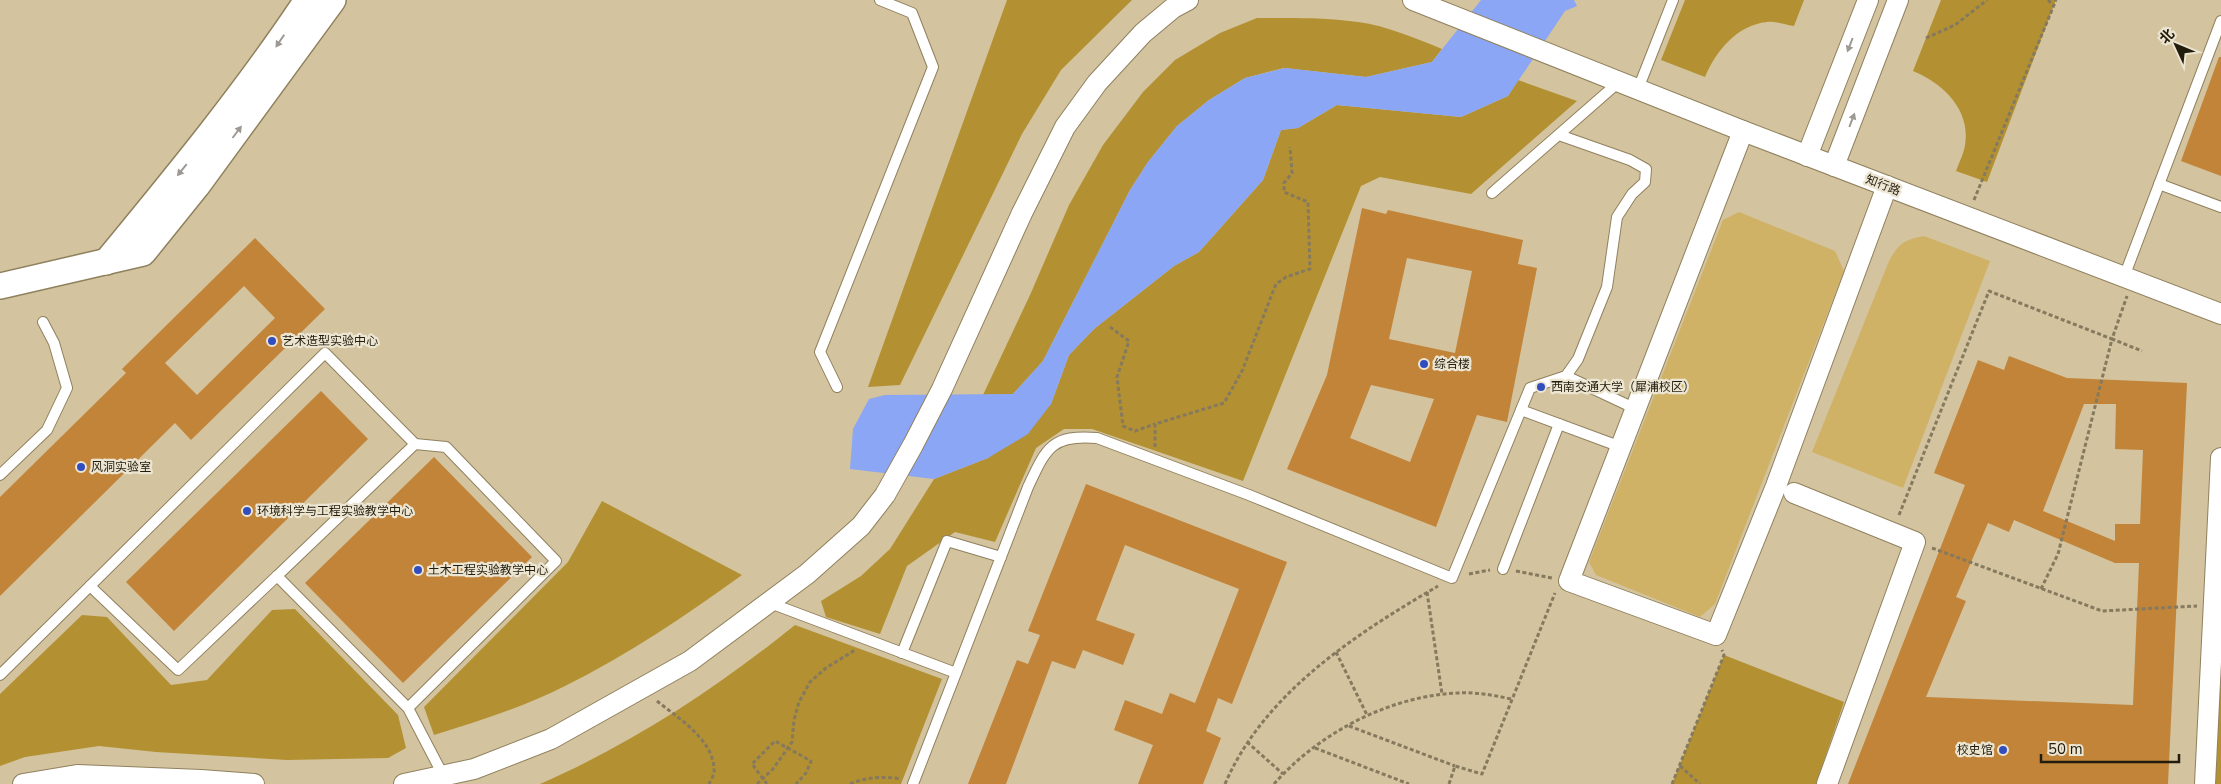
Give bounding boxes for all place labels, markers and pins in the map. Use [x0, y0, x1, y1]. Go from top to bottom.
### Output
place label: 艺术造型实验中心 [282, 333, 378, 349]
marker: 艺术造型实验中心 [266, 335, 278, 347]
place label: 综合楼 [1434, 356, 1470, 372]
marker: 综合楼 [1418, 358, 1430, 370]
place label: 西南交通大学（犀浦校区） [1551, 379, 1695, 395]
marker: 西南交通大学（犀浦校区） [1535, 381, 1547, 393]
place label: 风洞实验室 [91, 459, 151, 475]
marker: 风洞实验室 [75, 461, 87, 473]
place label: 环境科学与工程实验教学中心 [257, 503, 413, 519]
marker: 环境科学与工程实验教学中心 [241, 505, 253, 517]
place label: 土木工程实验教学中心 [428, 562, 548, 578]
marker: 土木工程实验教学中心 [412, 564, 424, 576]
place label: 校史馆 [1957, 742, 1993, 758]
marker: 校史馆 [1997, 744, 2009, 756]

